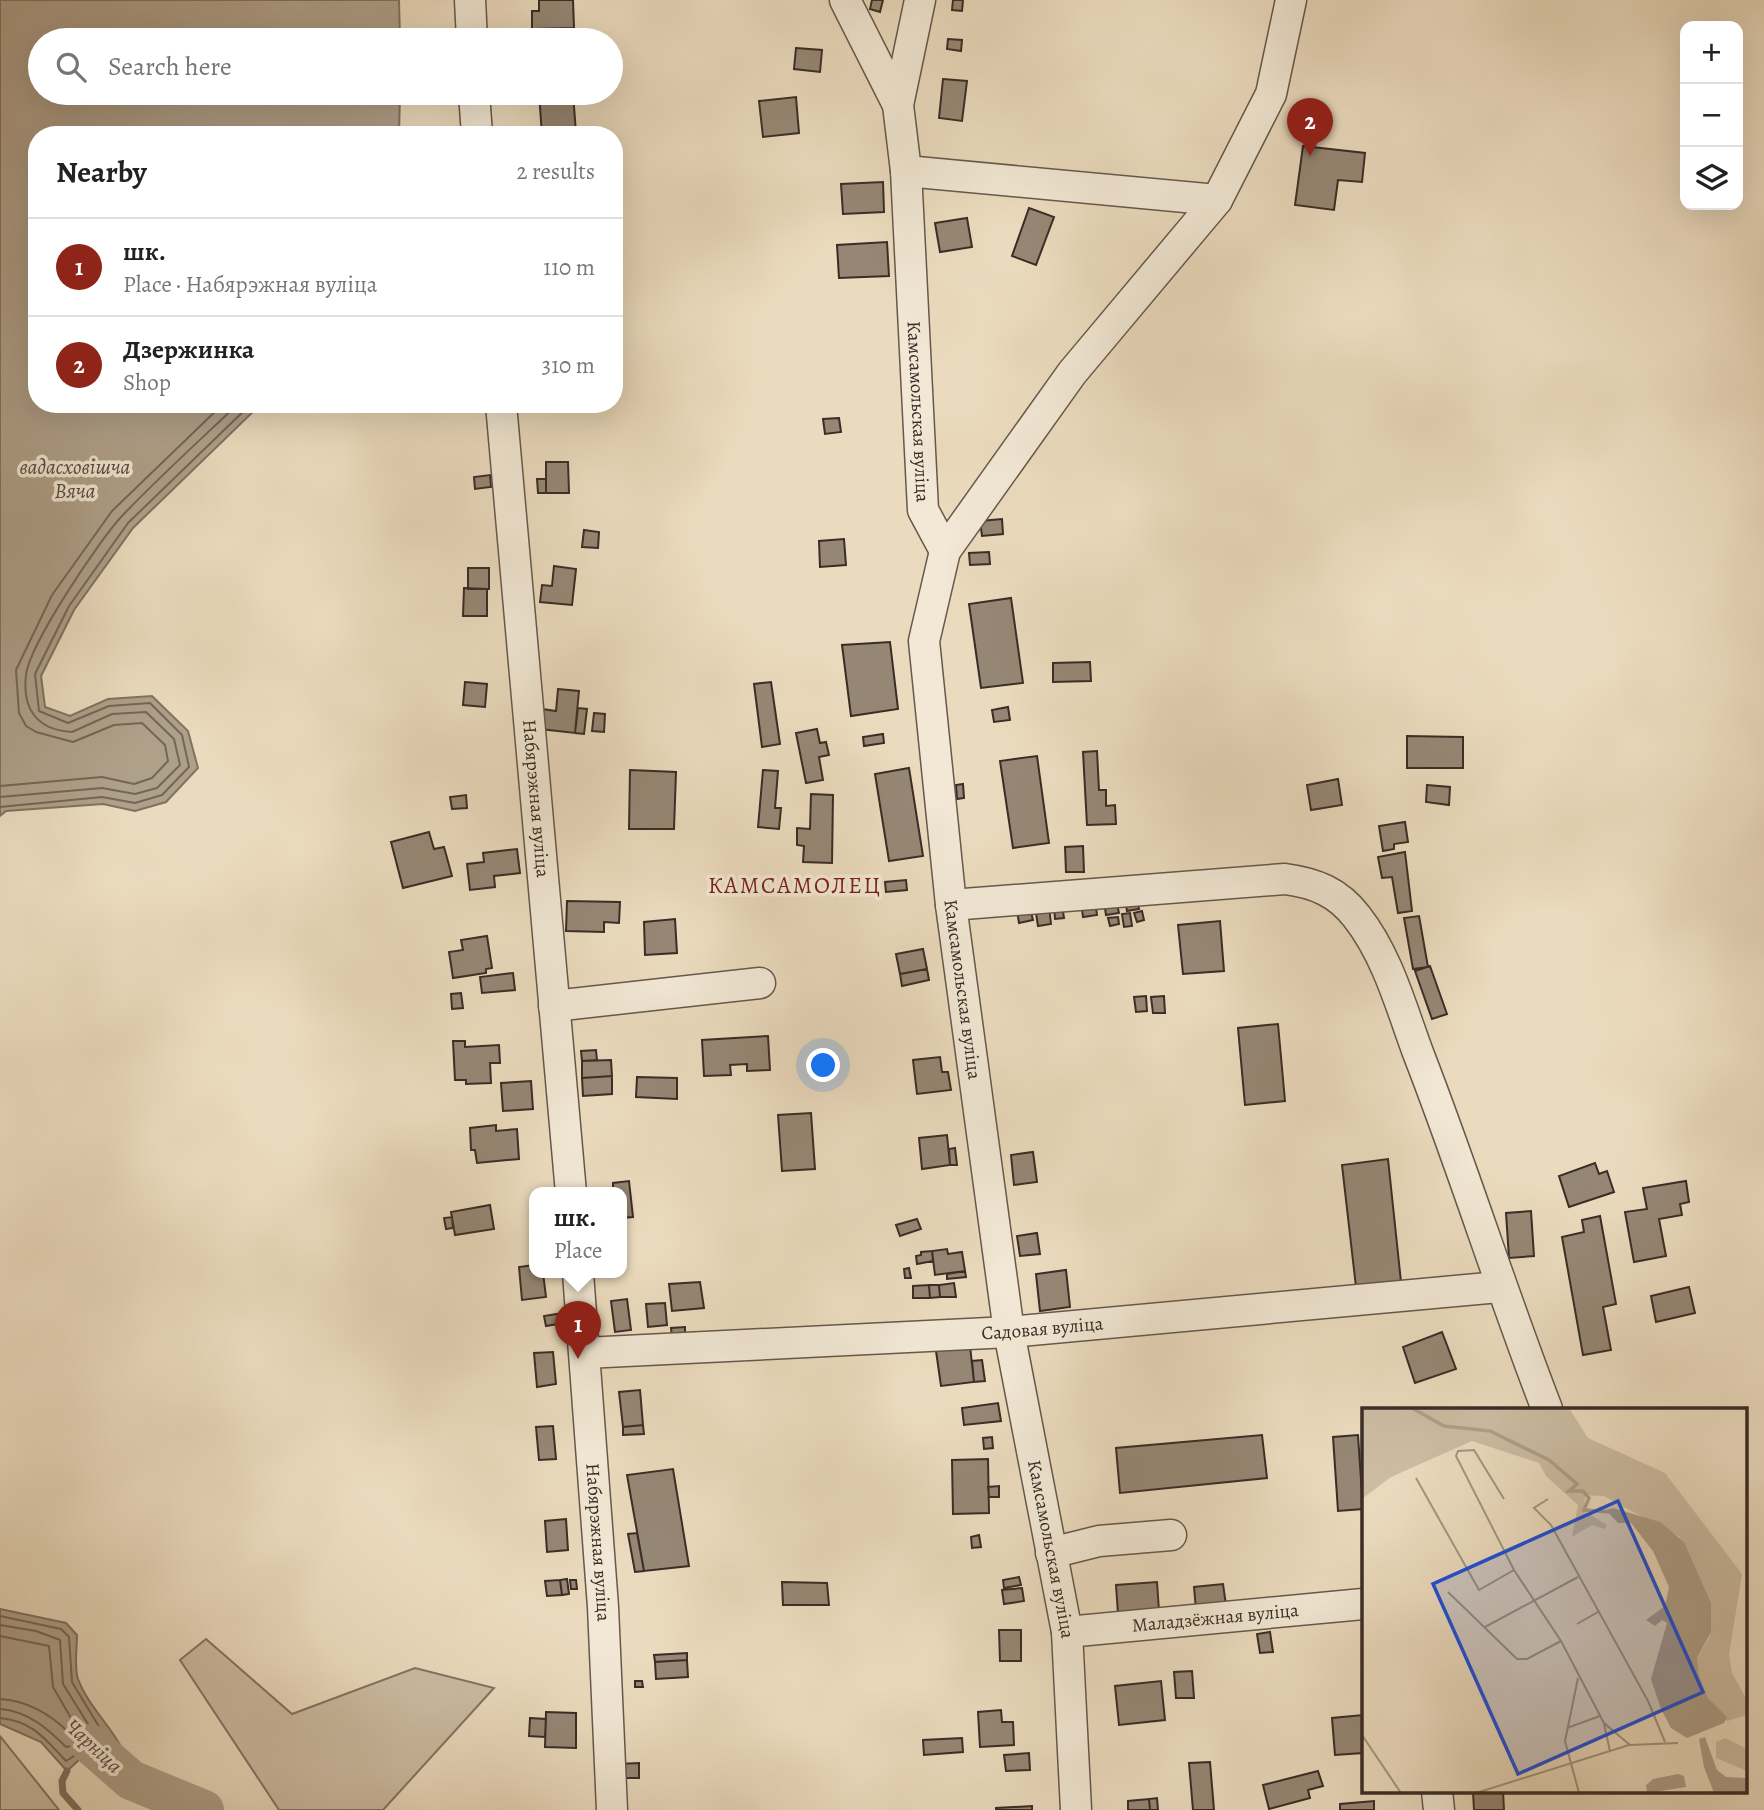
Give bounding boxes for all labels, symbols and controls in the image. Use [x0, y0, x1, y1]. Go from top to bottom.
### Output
map controls [1680, 21, 1743, 210]
button: + [1680, 21, 1743, 84]
search box [28, 28, 623, 105]
icon: search [52, 48, 90, 86]
text: Search here [108, 49, 232, 84]
button: − [1680, 84, 1743, 147]
pin: 2 [1287, 98, 1333, 156]
button: layers [1680, 147, 1743, 210]
text: Nearby [56, 152, 147, 192]
text: 2 results [517, 156, 595, 187]
text: шк. [123, 234, 166, 269]
text: 1 [75, 252, 83, 283]
text: 110 m [543, 252, 595, 283]
text: Place · Набярэжная вуліца [123, 269, 377, 300]
street label: Камсамольская вуліца [901, 320, 936, 503]
text: Дзержинка [123, 332, 254, 367]
text: 2 [73, 350, 85, 381]
text: 310 m [542, 350, 595, 381]
text: Shop [123, 367, 171, 398]
water label: вадасховішча Вяча [20, 453, 131, 505]
street label: Набярэжная вуліца [516, 718, 556, 879]
district label: КАМСАМОЛЕЦ [708, 870, 882, 901]
street label: Камсамольская вуліца [937, 898, 988, 1081]
your location [806, 1048, 840, 1082]
popup [529, 1187, 627, 1278]
text: шк. [554, 1200, 596, 1235]
text: Place [554, 1235, 602, 1266]
pin: 1 [555, 1301, 601, 1359]
street label: Садовая вуліца [981, 1310, 1105, 1346]
inset map [1362, 1408, 1746, 1792]
street label: Камсамольская вуліца [1021, 1458, 1080, 1639]
street label: Набярэжная вуліца [579, 1462, 617, 1622]
street label: Маладзёжная вуліца [1131, 1597, 1300, 1639]
water label: Чарніца [60, 1713, 129, 1780]

